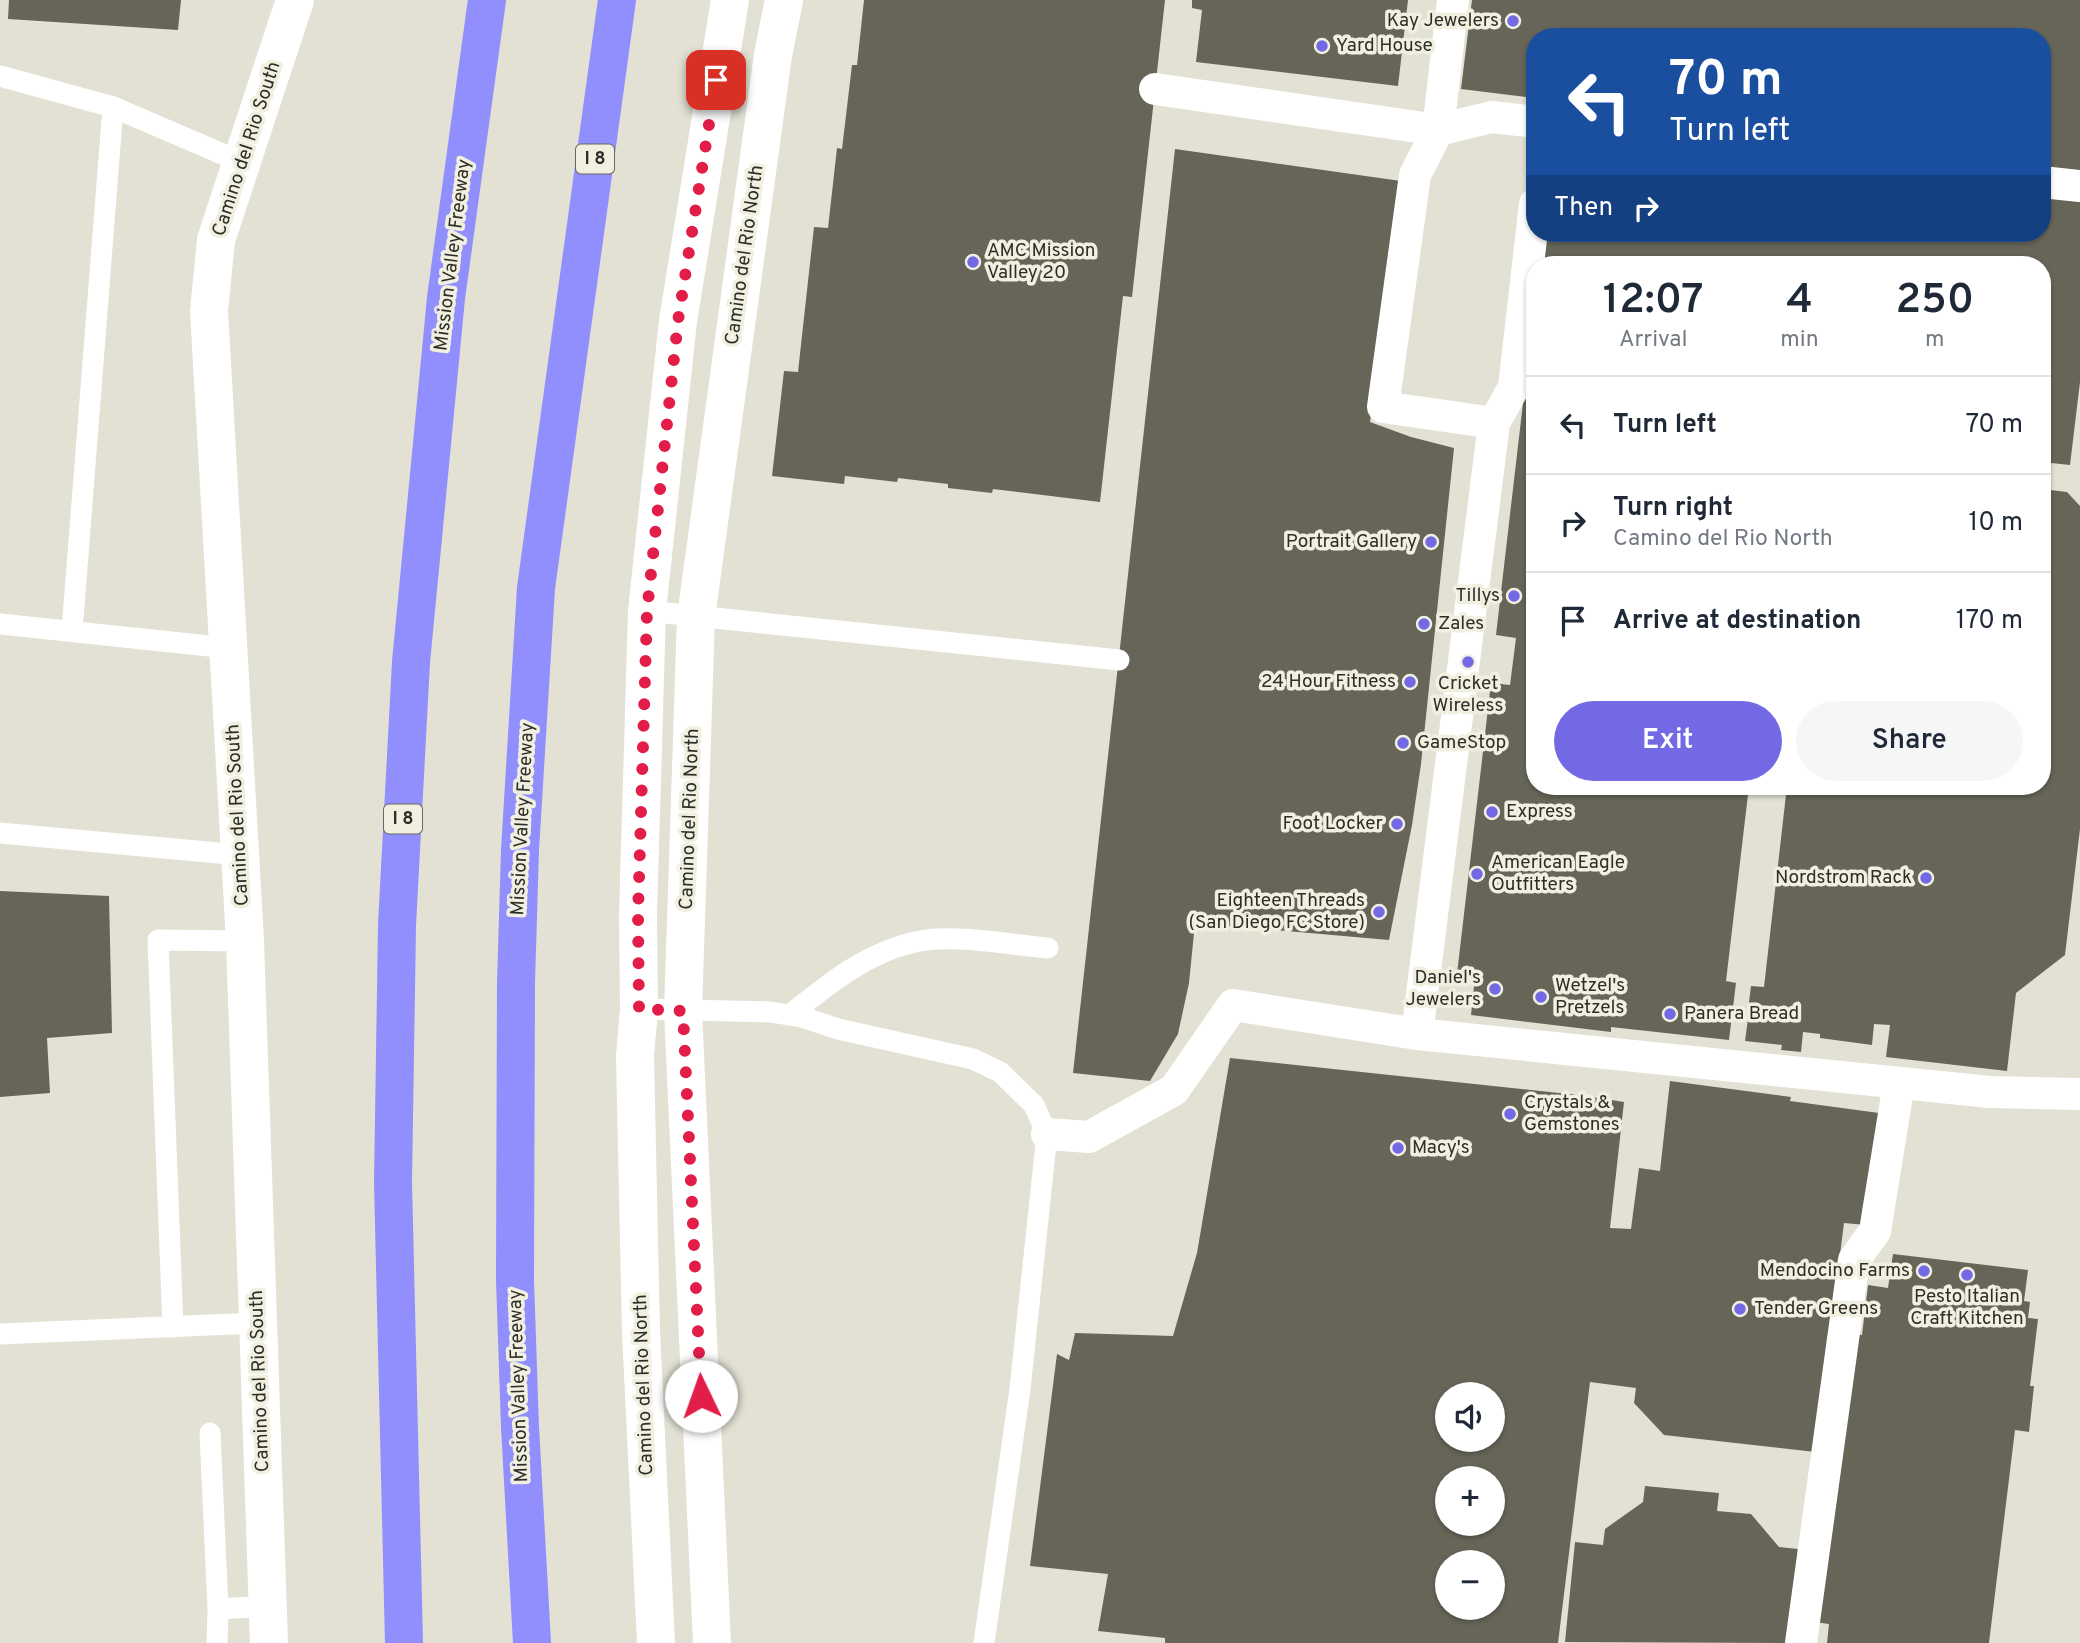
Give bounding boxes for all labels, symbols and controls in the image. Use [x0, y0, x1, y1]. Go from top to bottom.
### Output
place label: Kay Jewelers [1387, 9, 1499, 33]
marker: Kay Jewelers [1505, 13, 1521, 29]
place label: Yard House [1336, 34, 1433, 58]
marker: Yard House [1314, 38, 1330, 54]
pin [686, 50, 746, 110]
text: 70 m [1669, 51, 1783, 113]
icon: left [1554, 56, 1645, 147]
street label: Camino del Rio South [207, 59, 287, 239]
icon: arrive [697, 61, 735, 99]
text: Turn left [1669, 112, 1790, 152]
road number: I 8 [576, 144, 614, 174]
street label: Mission Valley Freeway [429, 158, 477, 352]
street label: Camino del Rio North [720, 163, 770, 347]
icon: right [1627, 189, 1665, 227]
text: Then [1554, 192, 1613, 225]
place label: AMC Mission Valley 20 [987, 239, 1096, 285]
marker: AMC Mission Valley 20 [965, 254, 981, 270]
text: 12:07 [1603, 275, 1704, 328]
text: 4 [1786, 275, 1813, 328]
text: 250 [1895, 275, 1974, 328]
text: Arrival [1619, 326, 1687, 355]
text: min [1780, 326, 1819, 355]
text: m [1925, 326, 1945, 355]
icon: left [1554, 406, 1592, 444]
text: Turn left [1613, 409, 1717, 442]
text: 70 m [1965, 409, 2023, 442]
text: Turn right [1613, 492, 1733, 525]
icon: right [1554, 504, 1592, 542]
text: 10 m [1968, 507, 2023, 540]
text: Camino del Rio North [1613, 525, 1833, 554]
place label: Portrait Gallery [1286, 530, 1417, 554]
marker: Portrait Gallery [1423, 534, 1439, 550]
place label: Tillys [1456, 584, 1500, 608]
marker: Tillys [1506, 588, 1522, 604]
icon: arrive [1554, 602, 1592, 640]
text: Arrive at destination [1613, 605, 1861, 638]
text: 170 m [1956, 605, 2023, 638]
place label: Zales [1438, 612, 1484, 636]
marker: Zales [1416, 616, 1432, 632]
marker: Cricket Wireless [1460, 654, 1476, 670]
place label: 24 Hour Fitness [1261, 670, 1396, 694]
place label: Cricket Wireless [1433, 672, 1503, 718]
marker: 24 Hour Fitness [1402, 674, 1418, 690]
button: Exit [1554, 701, 1782, 781]
button: Share [1796, 701, 2023, 781]
street label: Mission Valley Freeway [506, 722, 540, 916]
street label: Camino del Rio South [221, 723, 255, 907]
street label: Camino del Rio North [675, 728, 705, 910]
place label: GameStop [1417, 731, 1506, 755]
marker: GameStop [1395, 735, 1411, 751]
place label: Express [1506, 800, 1573, 824]
road number: I 8 [384, 804, 422, 834]
marker: Express [1484, 804, 1500, 820]
place label: Foot Locker [1283, 812, 1384, 836]
marker: Foot Locker [1389, 816, 1405, 832]
place label: American Eagle Outfitters [1491, 851, 1625, 897]
marker: American Eagle Outfitters [1469, 866, 1485, 882]
place label: Nordstrom Rack [1775, 866, 1912, 890]
marker: Nordstrom Rack [1918, 870, 1934, 886]
place label: Eighteen Threads (San Diego FC Store) [1188, 889, 1365, 935]
marker: Eighteen Threads (San Diego FC Store) [1371, 904, 1387, 920]
place label: Daniel's Jewelers [1405, 966, 1481, 1012]
place label: Wetzel's Pretzels [1555, 974, 1625, 1020]
marker: Daniel's Jewelers [1487, 981, 1503, 997]
marker: Wetzel's Pretzels [1533, 989, 1549, 1005]
place label: Panera Bread [1684, 1002, 1799, 1026]
marker: Panera Bread [1662, 1006, 1678, 1022]
place label: Crystals & Gemstones [1524, 1091, 1620, 1137]
marker: Crystals & Gemstones [1502, 1106, 1518, 1122]
place label: Macy's [1412, 1136, 1470, 1160]
marker: Macy's [1390, 1140, 1406, 1156]
place label: Mendocino Farms [1760, 1259, 1910, 1283]
marker: Mendocino Farms [1916, 1263, 1932, 1279]
marker: Pesto Italian Craft Kitchen [1959, 1267, 1975, 1283]
place label: Pesto Italian Craft Kitchen [1910, 1285, 2024, 1331]
street label: Mission Valley Freeway [504, 1289, 534, 1483]
street label: Camino del Rio South [245, 1290, 275, 1472]
street label: Camino del Rio North [629, 1294, 659, 1476]
place label: Tender Greens [1754, 1297, 1878, 1321]
marker: Tender Greens [1732, 1301, 1748, 1317]
position arrow [664, 1359, 738, 1433]
map controls [1435, 1382, 1505, 1620]
button: sound [1435, 1382, 1505, 1452]
button: + [1435, 1466, 1505, 1536]
button: − [1435, 1550, 1505, 1620]

